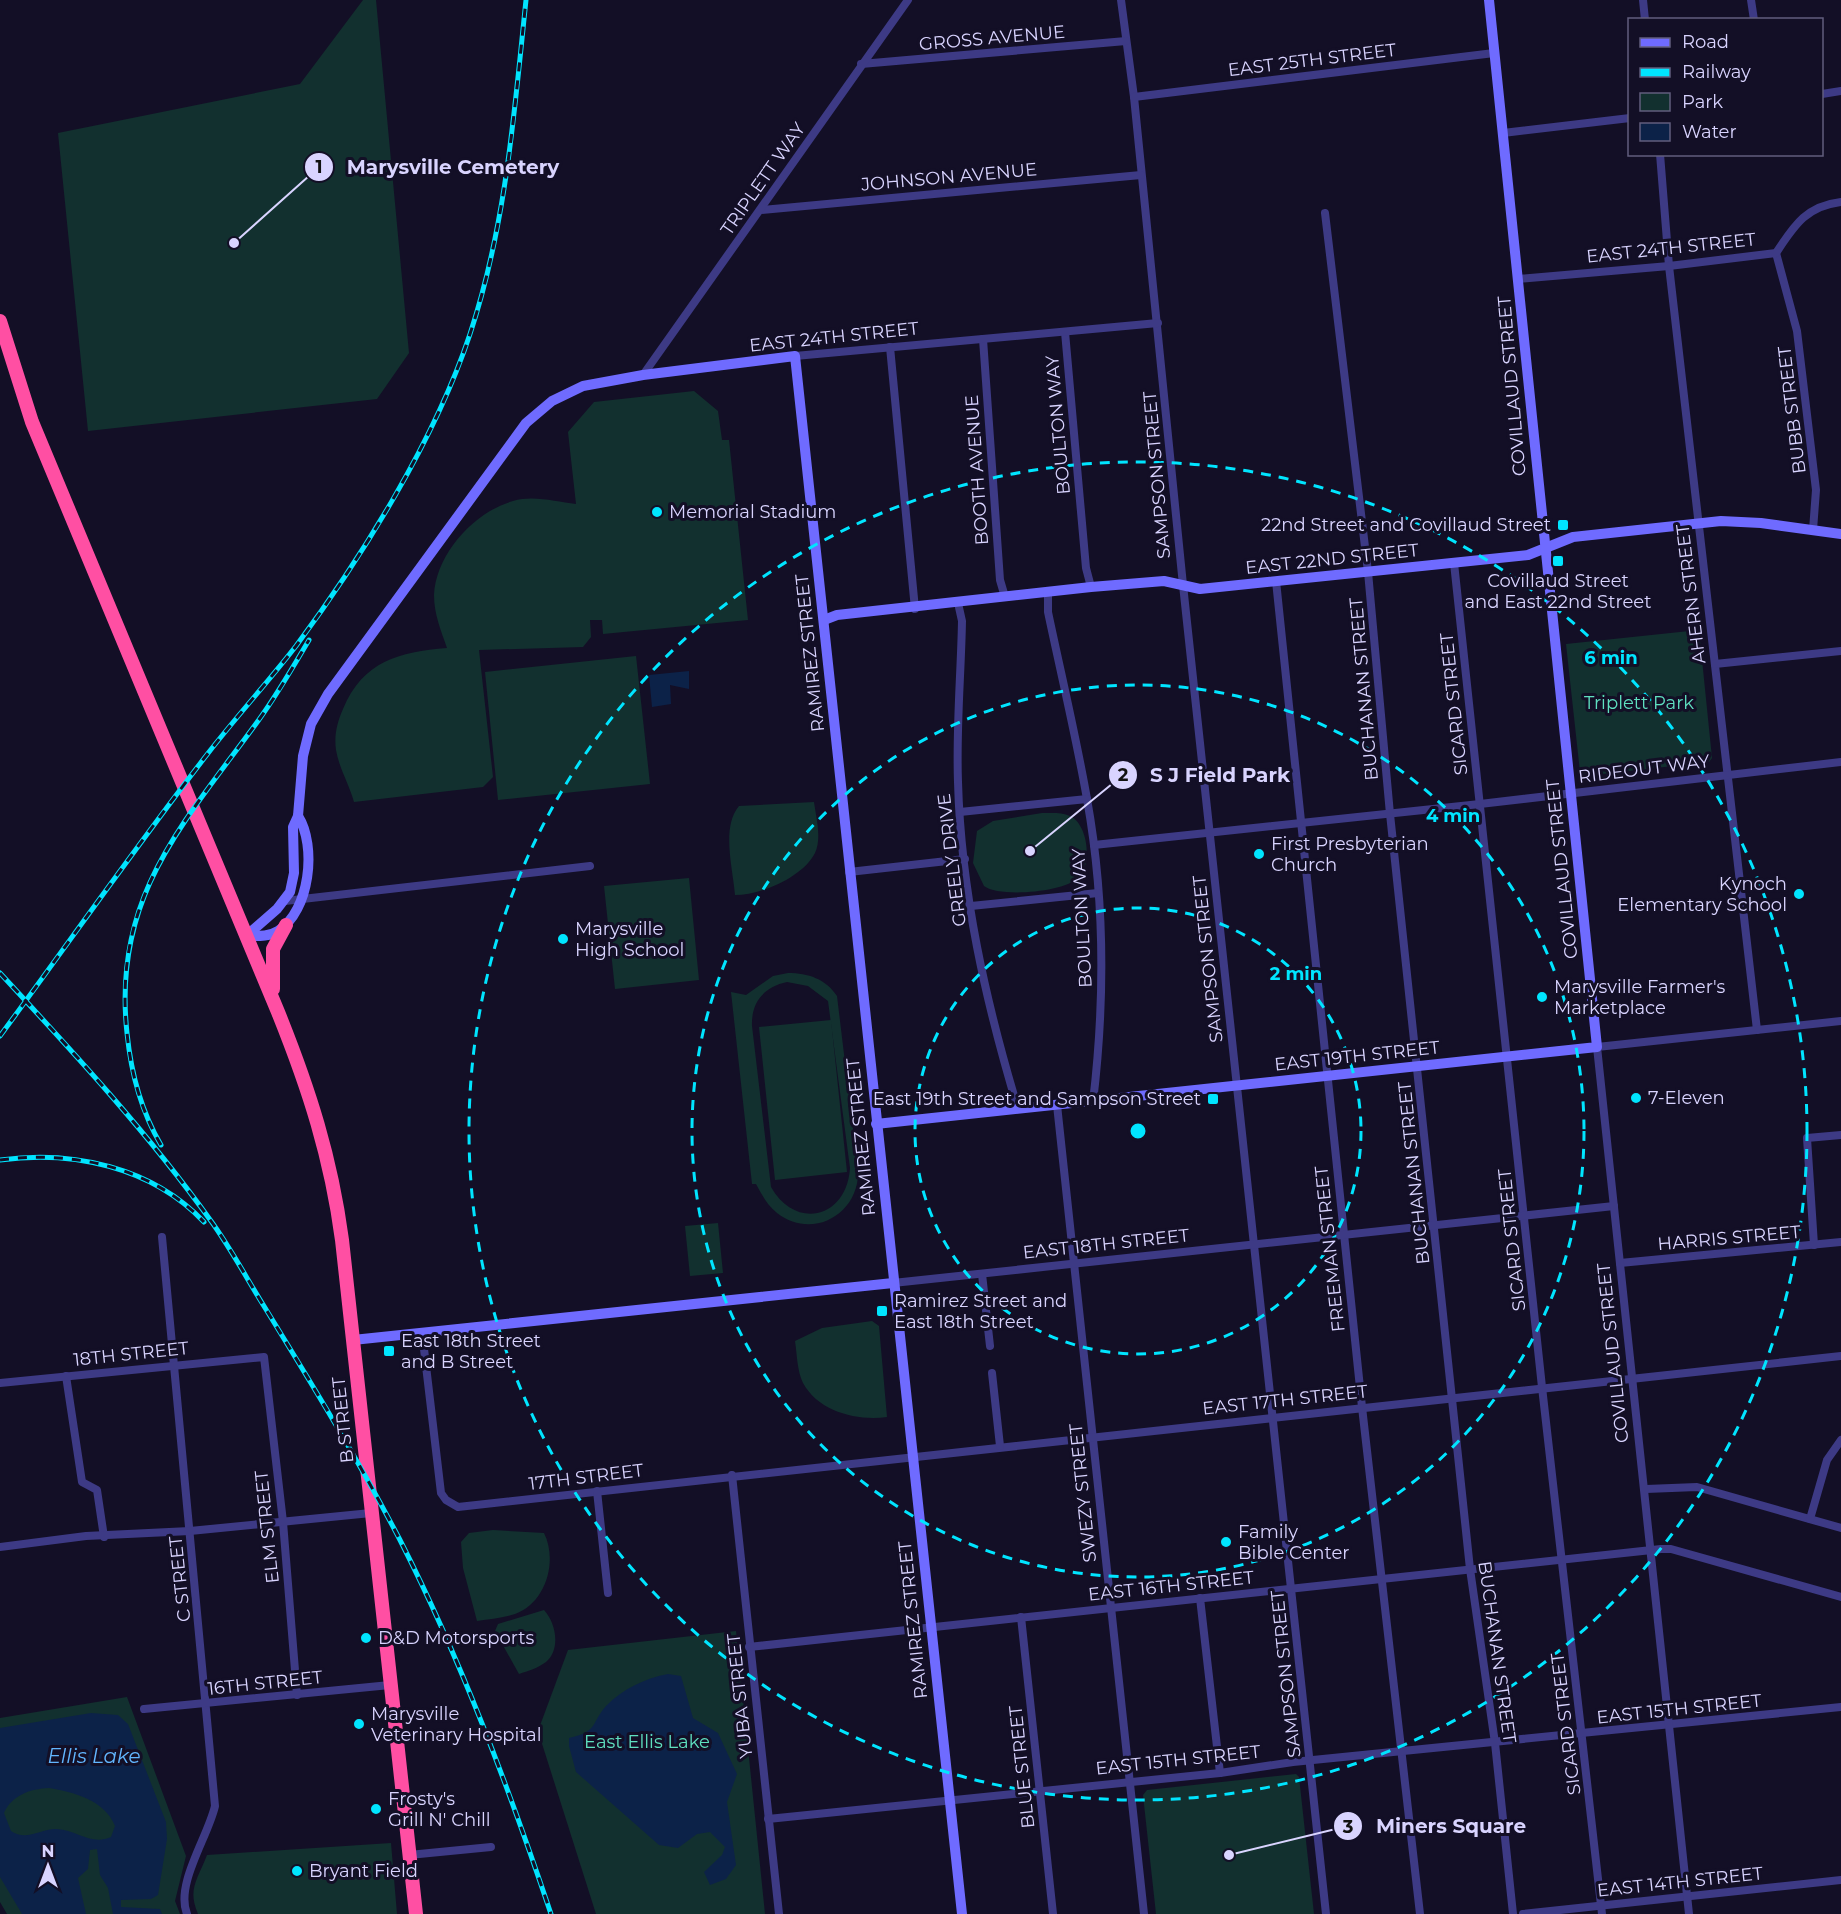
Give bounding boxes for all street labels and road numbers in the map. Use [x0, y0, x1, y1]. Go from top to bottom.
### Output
street label: GROSS AVENUE [918, 21, 1066, 55]
street label: EAST 25TH STREET [1227, 39, 1398, 81]
street label: TRIPLETT WAY [716, 118, 810, 240]
street label: JOHNSON AVENUE [859, 158, 1038, 196]
street label: EAST 24TH STREET [1585, 228, 1757, 268]
street label: COVILLAUD STREET [1493, 294, 1531, 477]
street label: EAST 24TH STREET [748, 317, 920, 357]
street label: BUBB STREET [1773, 344, 1811, 475]
street label: BOULTON WAY [1041, 354, 1075, 495]
street label: SAMPSON STREET [1139, 390, 1175, 560]
street label: BOOTH AVENUE [961, 394, 993, 546]
street label: AHERN STREET [1671, 522, 1710, 665]
street label: EAST 22ND STREET [1244, 539, 1420, 579]
street label: RAMIREZ STREET [791, 572, 829, 733]
street label: BUCHANAN STREET [1345, 596, 1383, 781]
street label: SICARD STREET [1436, 631, 1472, 776]
street label: RIDEOUT WAY [1577, 750, 1712, 788]
street label: COVILLAUD STREET [1542, 777, 1582, 960]
street label: GREELY DRIVE [933, 792, 971, 928]
street label: BOULTON WAY [1067, 847, 1097, 988]
street label: SAMPSON STREET [1188, 874, 1228, 1044]
street label: EAST 19TH STREET [1273, 1036, 1442, 1076]
street label: RAMIREZ STREET [842, 1056, 880, 1217]
street label: BUCHANAN STREET [1393, 1080, 1435, 1265]
street label: FREEMAN STREET [1310, 1164, 1350, 1333]
street label: SICARD STREET [1494, 1167, 1530, 1312]
street label: HARRIS STREET [1657, 1221, 1802, 1255]
street label: EAST 18TH STREET [1022, 1224, 1191, 1264]
street label: COVILLAUD STREET [1593, 1261, 1633, 1444]
street label: 18TH STREET [72, 1337, 191, 1371]
street label: B STREET [327, 1375, 358, 1464]
street label: EAST 17TH STREET [1201, 1380, 1370, 1420]
street label: SWEZY STREET [1065, 1422, 1101, 1563]
street label: 17TH STREET [527, 1459, 645, 1495]
street label: ELM STREET [250, 1469, 284, 1584]
street label: C STREET [164, 1534, 195, 1623]
street label: RAMIREZ STREET [894, 1539, 932, 1700]
street label: BUCHANAN STREET [1473, 1560, 1521, 1745]
street label: EAST 16TH STREET [1087, 1566, 1256, 1606]
street label: SAMPSON STREET [1266, 1589, 1306, 1759]
street label: YUBA STREET [722, 1632, 757, 1759]
street label: SICARD STREET [1546, 1651, 1586, 1796]
street label: 16TH STREET [206, 1666, 324, 1700]
street label: EAST 15TH STREET [1595, 1689, 1763, 1729]
street label: BLUE STREET [1005, 1704, 1039, 1830]
street label: EAST 15TH STREET [1094, 1740, 1262, 1780]
street label: EAST 14TH STREET [1596, 1862, 1765, 1902]

